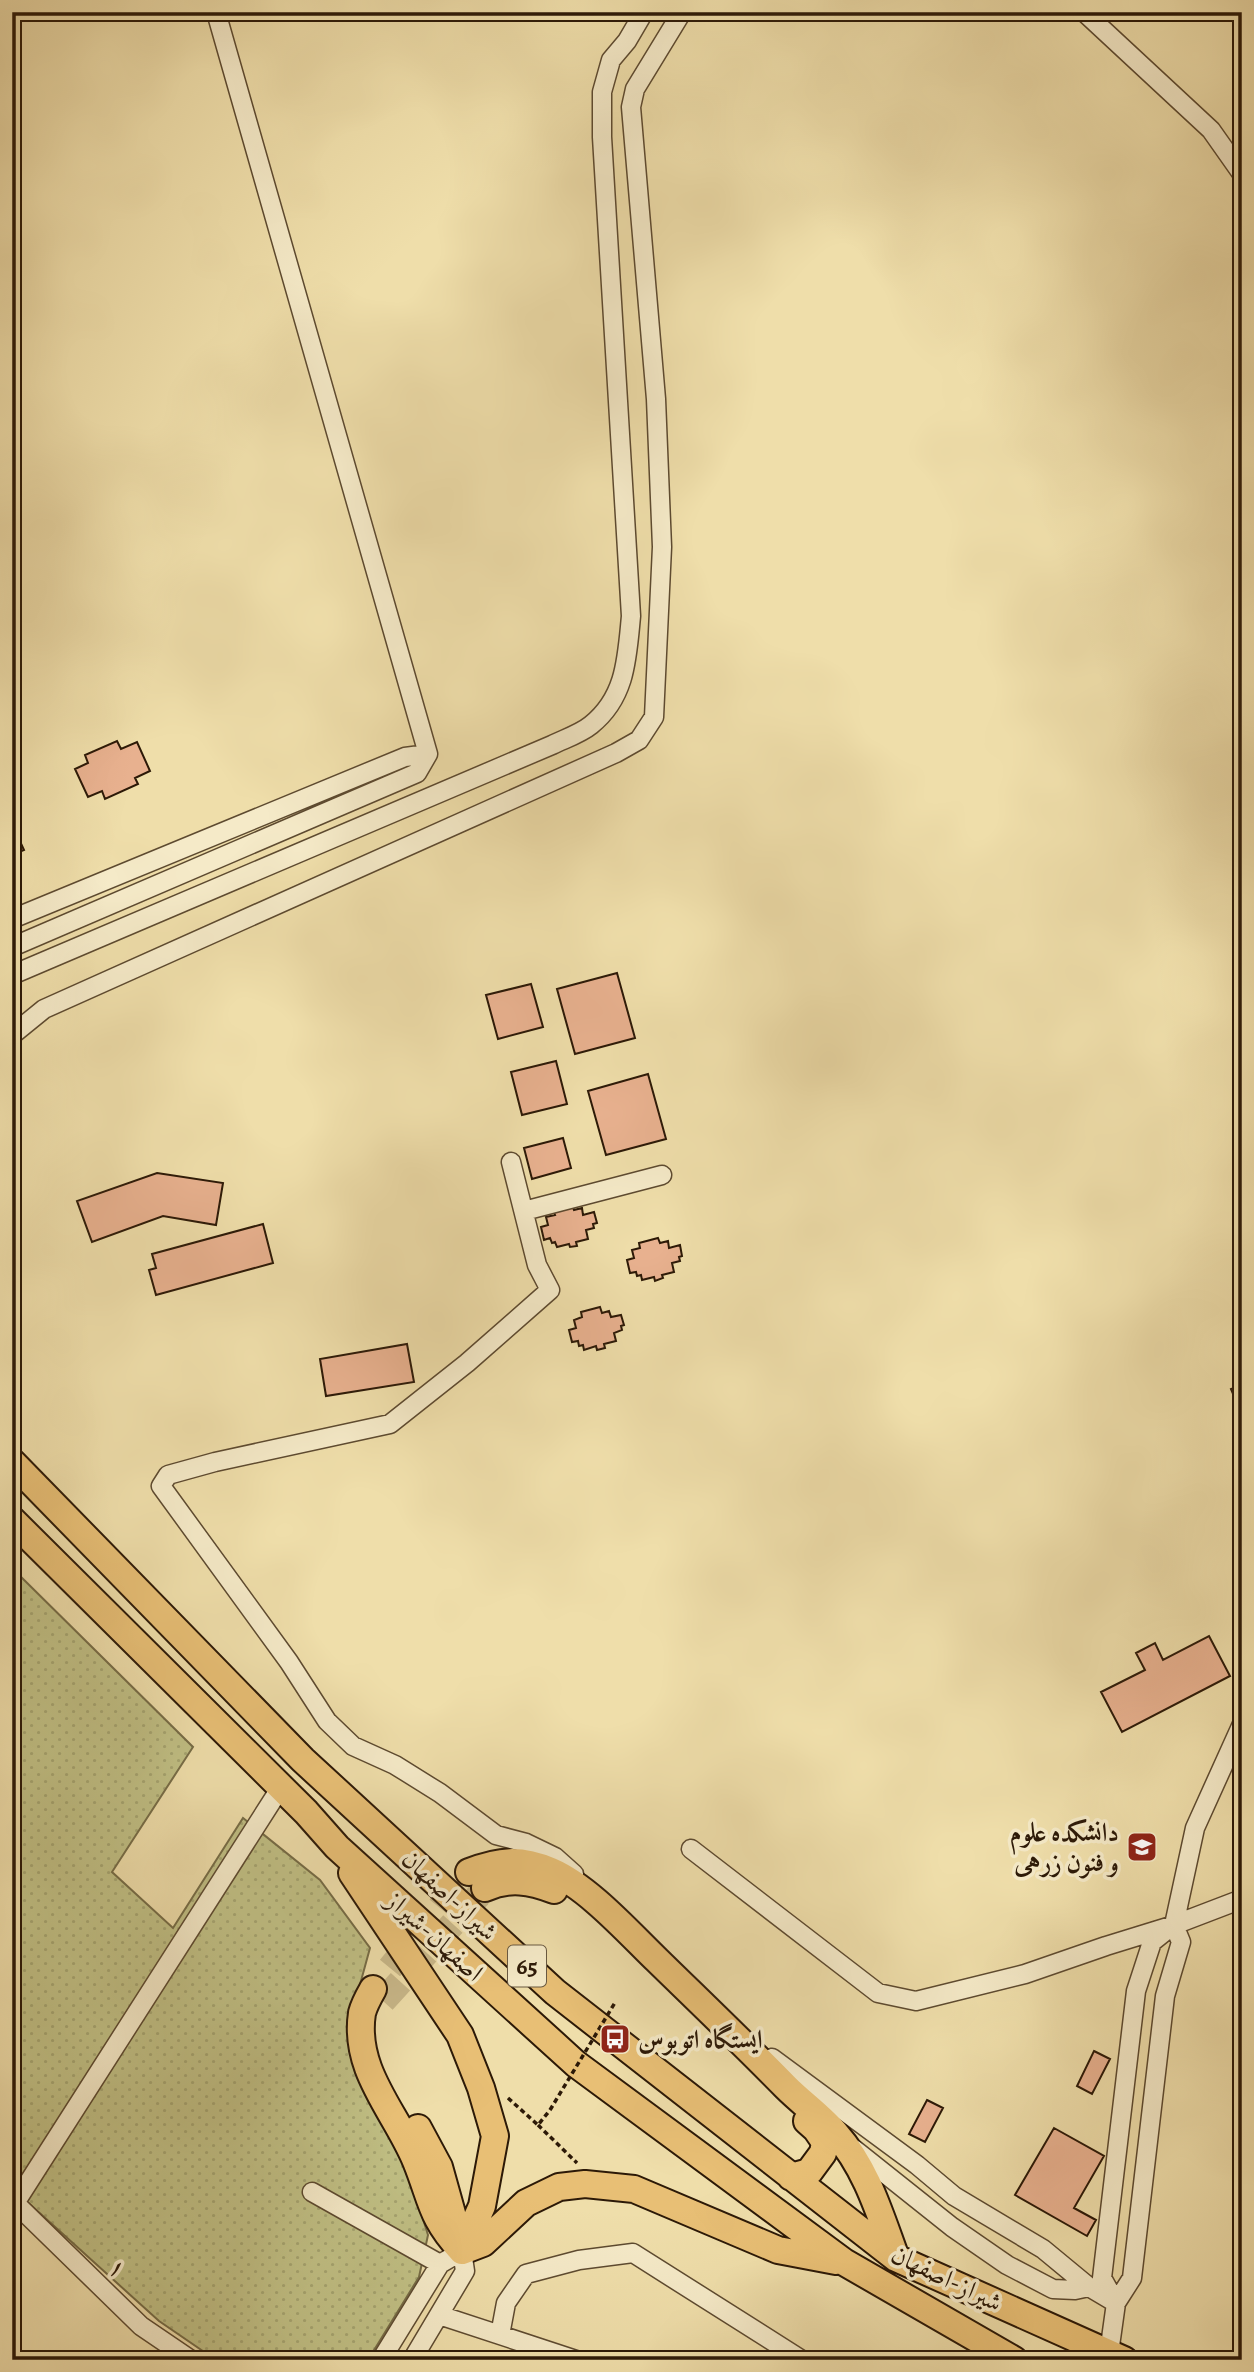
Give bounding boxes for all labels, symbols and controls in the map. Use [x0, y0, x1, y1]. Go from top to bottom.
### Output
place label: دانشکده علوم و فنون زرهی [1010, 1815, 1119, 1880]
school or university icon: دانشکده علوم و فنون زرهی [1125, 1830, 1159, 1864]
street label: شیراز-اصفهان [394, 1842, 505, 1949]
street label: اصفهان-شیراز [376, 1881, 491, 1989]
road number: 65 [508, 1945, 546, 1986]
bus stop icon: ایستگاه اتوبوس [598, 2022, 632, 2056]
place label: ایستگاه اتوبوس [638, 2022, 763, 2057]
street label: شیراز-اصفهان [885, 2237, 1008, 2320]
street label: ۱ [100, 2249, 135, 2285]

